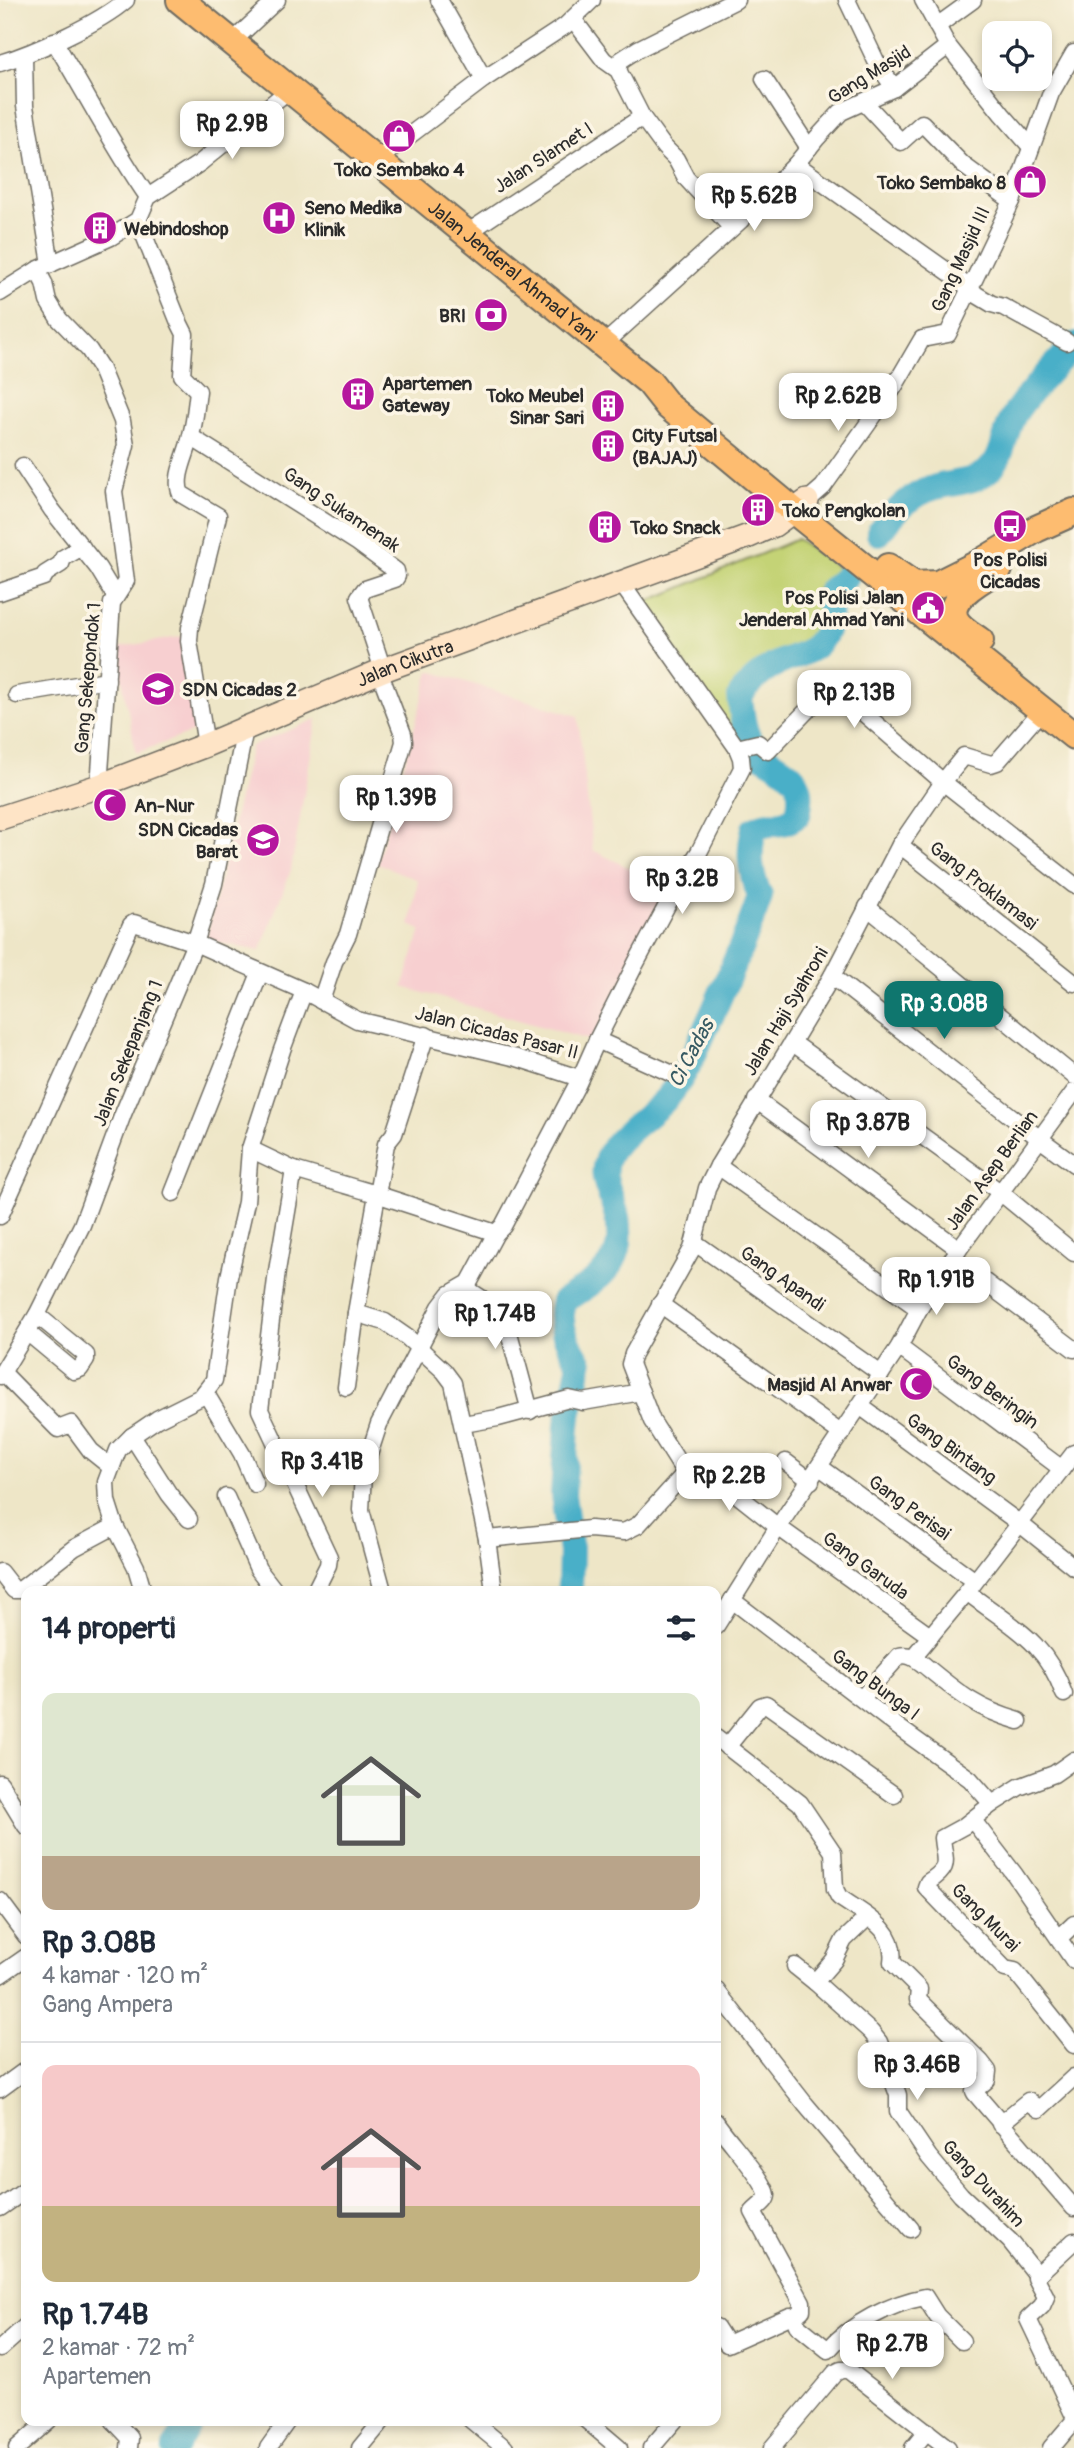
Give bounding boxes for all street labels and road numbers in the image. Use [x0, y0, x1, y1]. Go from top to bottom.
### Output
street label: Gang Masjid [824, 40, 915, 110]
street label: Jalan Slamet I [489, 117, 598, 199]
street label: Jalan Jenderal Ahmad Yani [423, 196, 601, 348]
street label: Gang Masjid III [926, 203, 996, 316]
street label: Gang Sukamenak [278, 462, 405, 558]
street label: Gang Sekepondok 1 [69, 602, 107, 755]
street label: Jalan Cikutra [353, 634, 457, 693]
street label: Gang Proklamasi [924, 836, 1042, 936]
street label: Jalan Haji Syahroni [738, 943, 834, 1080]
street label: Jalan Sekepanjang 1 [88, 977, 168, 1130]
street label: Jalan Cicadas Pasar II [413, 1001, 581, 1065]
street label: Jalan Asep Berlian [940, 1106, 1043, 1235]
street label: Gang Apandi [735, 1241, 830, 1317]
street label: Gang Beringin [941, 1349, 1043, 1434]
street label: Gang Bintang [901, 1408, 1001, 1490]
street label: Gang Perisai [864, 1470, 955, 1546]
street label: Gang Garuda [817, 1526, 914, 1605]
street label: Gang Bunga I [827, 1644, 924, 1726]
street label: Gang Murai [946, 1878, 1025, 1957]
street label: Gang Durahim [937, 2135, 1030, 2233]

